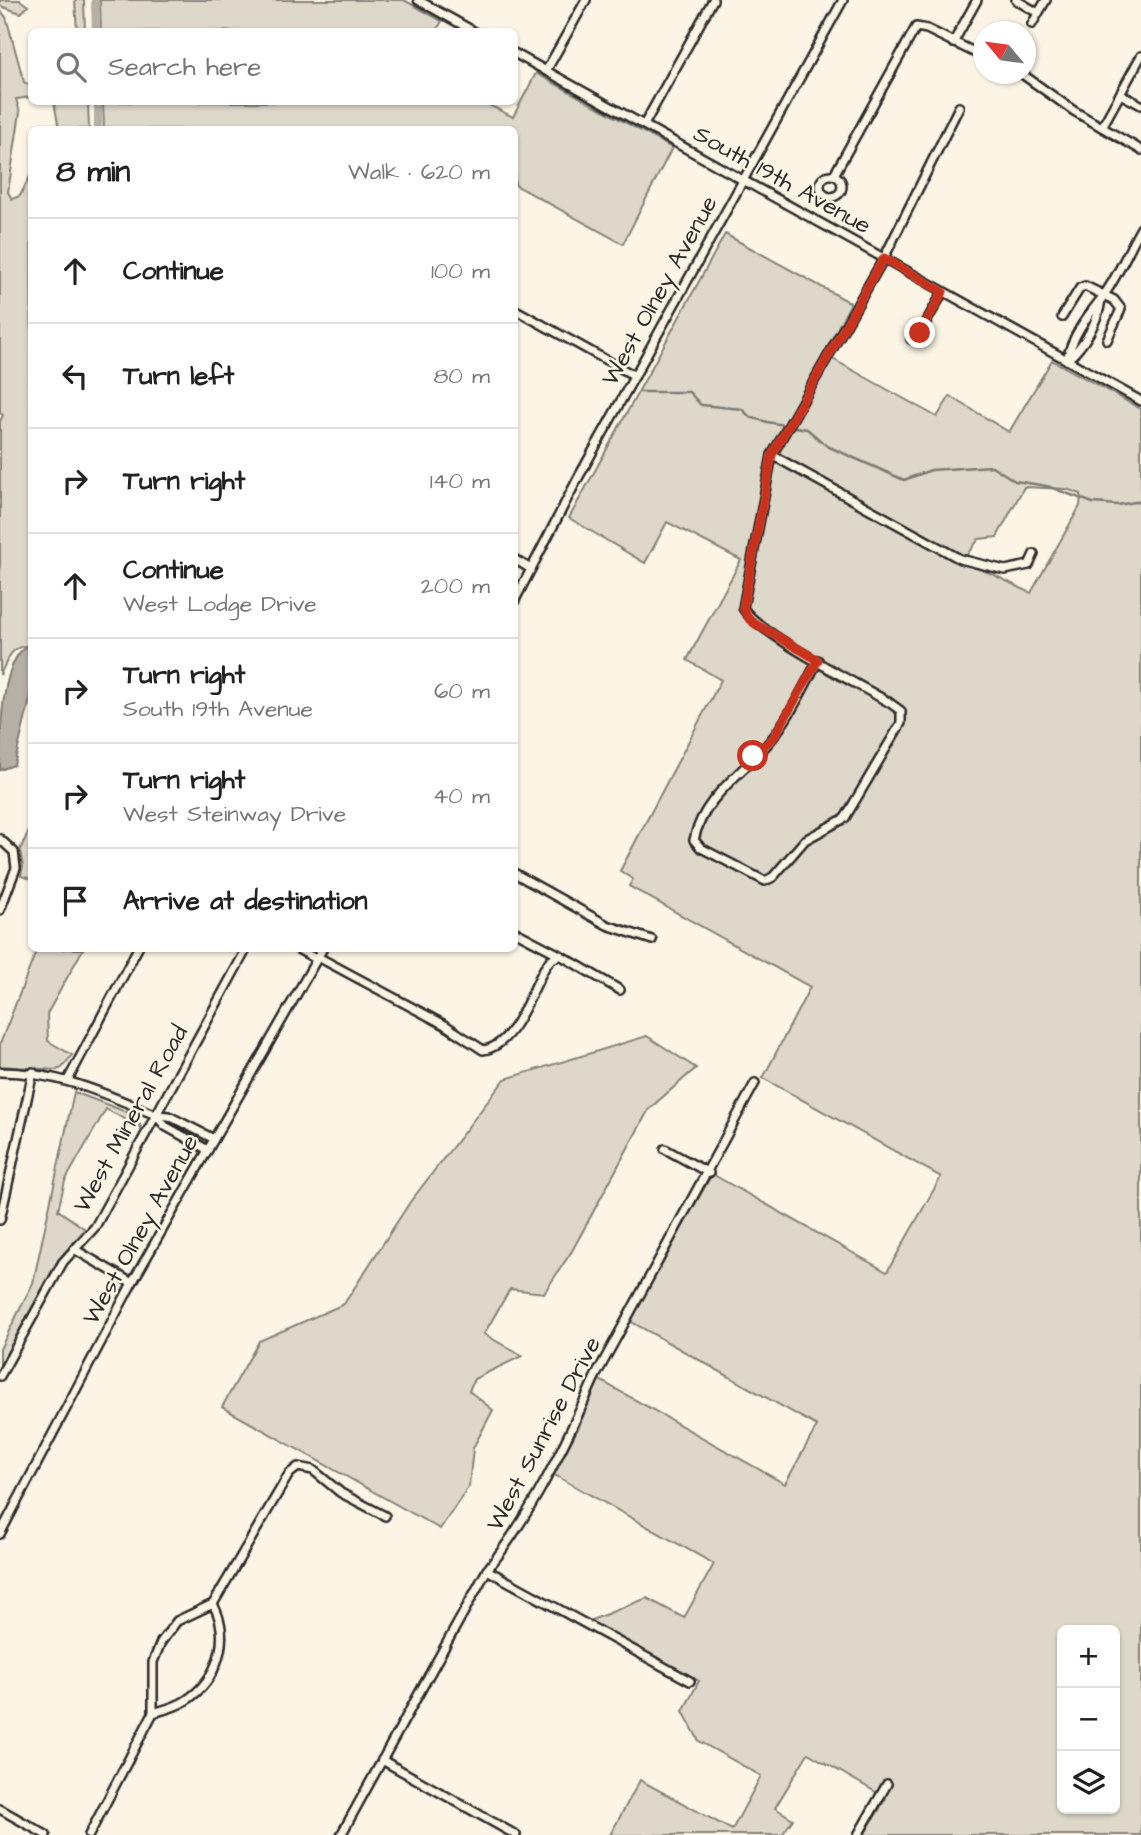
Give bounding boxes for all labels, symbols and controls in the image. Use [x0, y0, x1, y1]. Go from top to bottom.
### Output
north arrow [973, 21, 1036, 84]
search box [28, 28, 518, 105]
icon: search [52, 48, 90, 86]
text: Search here [108, 49, 261, 85]
street label: South 19th Avenue [687, 117, 877, 243]
text: 8 min [56, 151, 130, 193]
text: Walk · 620 m [348, 156, 490, 188]
street label: West Olney Avenue [594, 190, 727, 393]
icon: ahead [56, 252, 94, 290]
text: Continue [123, 253, 224, 289]
text: 100 m [431, 255, 490, 287]
route end [904, 317, 935, 348]
icon: left [56, 357, 94, 395]
text: Turn left [123, 358, 234, 394]
text: 80 m [433, 360, 490, 392]
icon: right [56, 462, 94, 500]
text: Turn right [123, 463, 245, 499]
text: 140 m [430, 465, 490, 497]
text: Continue [123, 552, 224, 588]
icon: ahead [56, 567, 94, 605]
text: 200 m [421, 570, 490, 602]
text: West Lodge Drive [123, 588, 317, 620]
text: Turn right [123, 657, 245, 693]
icon: right [56, 672, 94, 710]
text: 60 m [434, 675, 490, 707]
text: South 19th Avenue [123, 693, 313, 725]
route start [737, 740, 768, 771]
text: Turn right [123, 762, 245, 798]
icon: right [56, 777, 94, 815]
text: 40 m [433, 780, 490, 812]
text: West Steinway Drive [123, 798, 346, 830]
icon: arrive [56, 882, 94, 920]
text: Arrive at destination [123, 883, 368, 919]
street label: West Mineral Road [65, 1019, 197, 1219]
street label: West Olney Avenue [75, 1129, 208, 1332]
street label: West Sunrise Drive [478, 1331, 610, 1537]
map controls [1057, 1625, 1120, 1814]
button: + [1057, 1625, 1120, 1688]
button: − [1057, 1688, 1120, 1751]
button: layers [1057, 1751, 1120, 1814]

